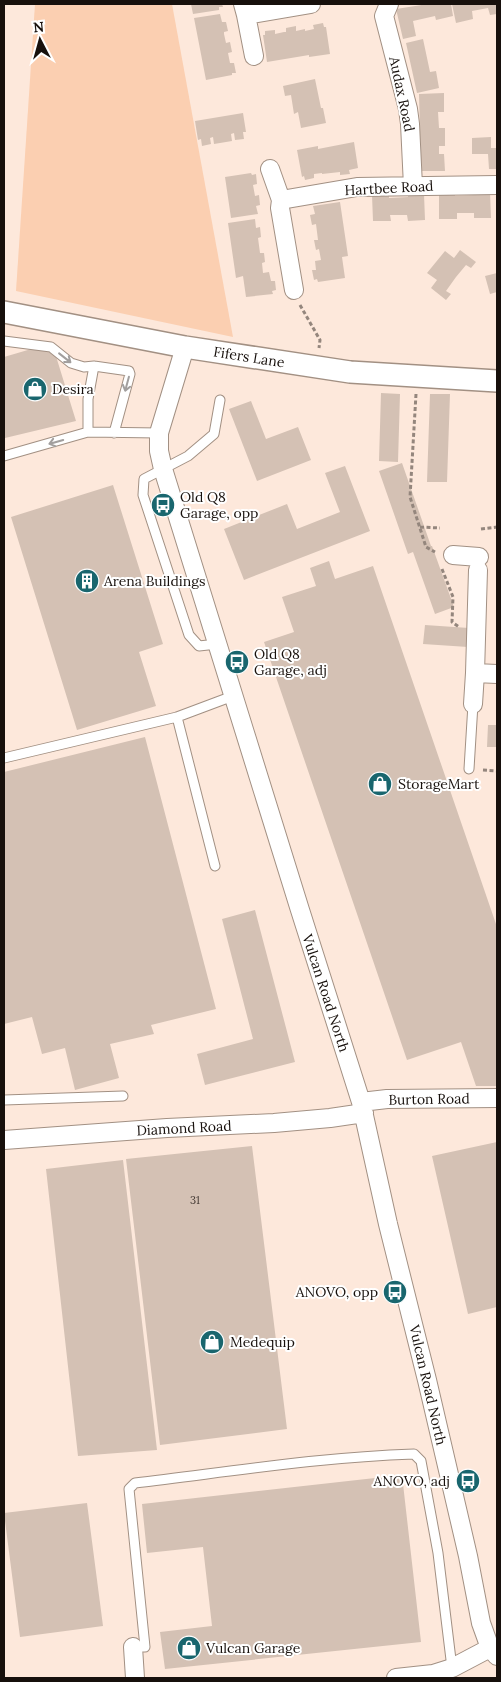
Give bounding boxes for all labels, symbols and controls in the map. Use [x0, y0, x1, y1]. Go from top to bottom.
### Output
north arrow [15, 15, 65, 65]
text: N [32, 18, 45, 37]
street label: Audax Road [385, 54, 419, 133]
street label: Hartbee Road [344, 177, 434, 199]
street label: Fifers Lane [212, 342, 286, 372]
one-way arrow [58, 353, 72, 363]
one-way arrow [122, 375, 132, 391]
shop icon: Desira [22, 376, 48, 402]
place label: Desira [52, 380, 94, 398]
one-way arrow [48, 437, 64, 447]
place label: Old Q8 Garage, opp [180, 488, 258, 522]
bus stop icon: Old Q8 Garage, opp [150, 492, 176, 518]
building icon: Arena Buildings [74, 568, 100, 594]
place label: Arena Buildings [103, 572, 205, 590]
place label: Old Q8 Garage, adj [254, 645, 327, 679]
bus stop icon: Old Q8 Garage, adj [224, 649, 250, 675]
shop icon: StorageMart [367, 771, 393, 797]
place label: StorageMart [398, 775, 480, 793]
street label: Vulcan Road North [298, 931, 354, 1054]
street label: Burton Road [388, 1089, 470, 1109]
street label: Diamond Road [136, 1117, 232, 1139]
house number: 31 [190, 1193, 200, 1207]
bus stop icon: ANOVO, opp [382, 1279, 408, 1305]
place label: ANOVO, opp [295, 1283, 378, 1301]
street label: Vulcan Road North [405, 1322, 451, 1447]
shop icon: Medequip [199, 1329, 225, 1355]
place label: Medequip [230, 1333, 295, 1351]
bus stop icon: ANOVO, adj [455, 1468, 481, 1494]
place label: ANOVO, adj [372, 1472, 450, 1490]
shop icon: Vulcan Garage [176, 1635, 202, 1661]
place label: Vulcan Garage [205, 1639, 301, 1657]

